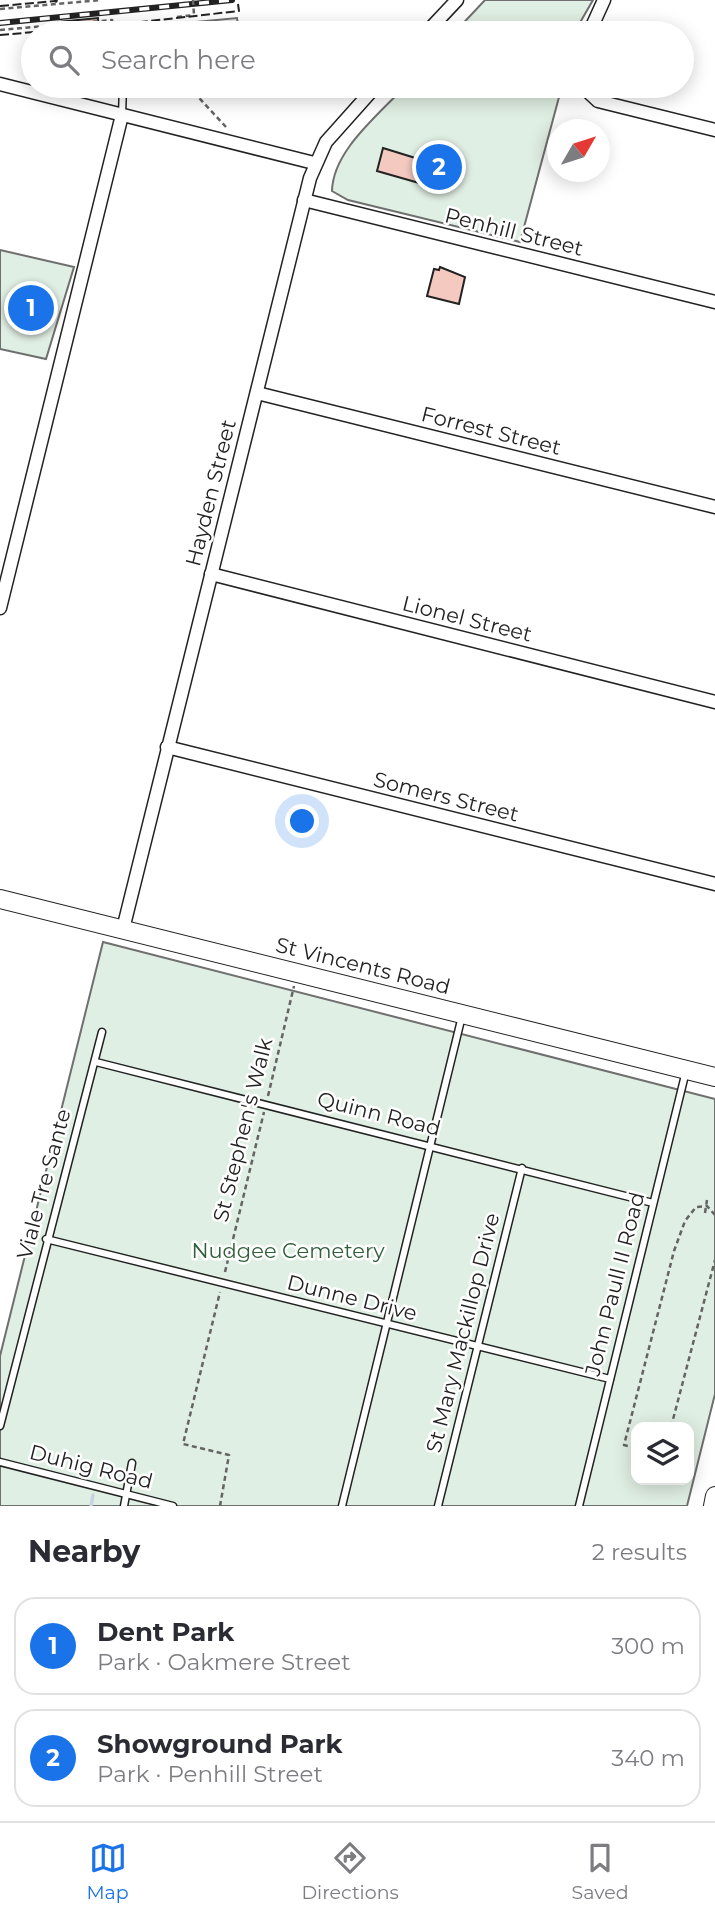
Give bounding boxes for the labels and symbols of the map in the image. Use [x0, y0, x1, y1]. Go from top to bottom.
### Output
north arrow [547, 119, 610, 182]
pin: 2 [416, 141, 462, 193]
street label: Penhill Street [442, 202, 586, 261]
pin: 1 [8, 282, 54, 334]
street label: Forrest Street [419, 401, 563, 460]
street label: Hayden Street [180, 417, 241, 569]
street label: Lionel Street [400, 590, 535, 647]
street label: Somers Street [371, 766, 521, 827]
your location [285, 804, 319, 838]
street label: St Vincents Road [273, 932, 453, 999]
street label: St Stephen's Walk [208, 1035, 278, 1224]
street label: Quinn Road [315, 1086, 443, 1141]
street label: Viale Tre Sante [11, 1106, 76, 1262]
street label: John Paull II Road [579, 1189, 649, 1379]
street label: St Mary Mackillop Drive [421, 1210, 504, 1455]
park label: Nudgee Cemetery [191, 1238, 385, 1263]
street label: Dunne Drive [285, 1269, 420, 1326]
street label: Duhig Road [27, 1439, 155, 1494]

